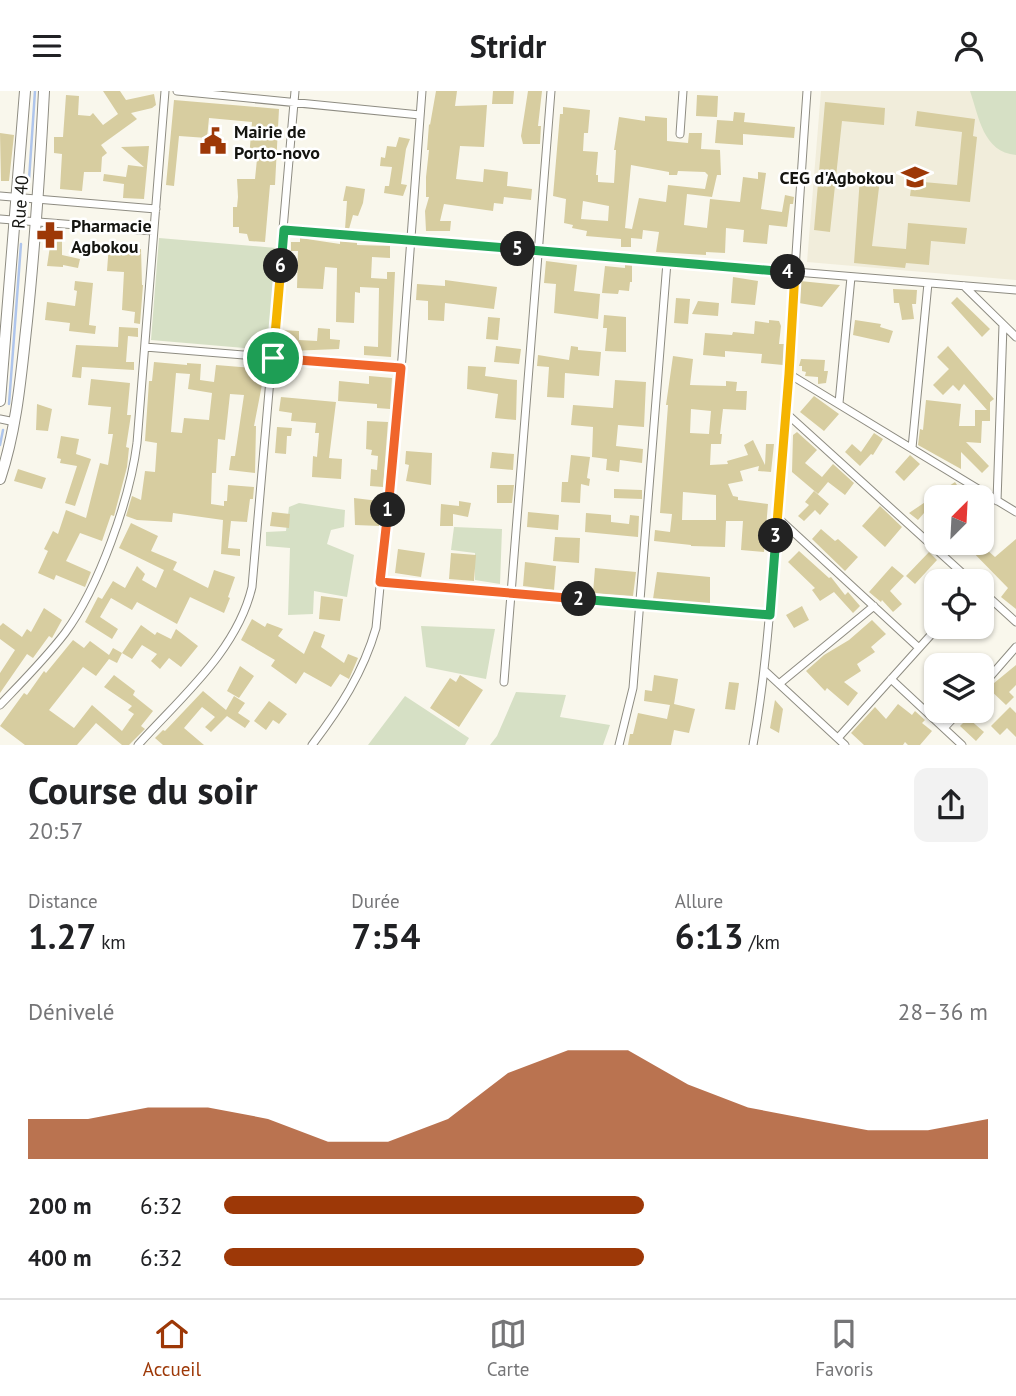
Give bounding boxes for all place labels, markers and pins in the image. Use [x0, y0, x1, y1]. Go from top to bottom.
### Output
place label: Mairie de Porto-novo [234, 120, 320, 164]
public building icon: Mairie de Porto-novo [198, 126, 228, 156]
school or university icon: CEG d'Agbokou [900, 162, 930, 192]
place label: CEG d'Agbokou [780, 166, 894, 189]
place label: Pharmacie Agbokou [71, 214, 152, 258]
pharmacy icon: Pharmacie Agbokou [35, 220, 65, 250]
pin: 5 [500, 231, 536, 267]
pin: 6 [264, 249, 298, 283]
pin: 4 [770, 255, 806, 289]
pin [243, 328, 303, 388]
pin: 1 [370, 493, 406, 527]
pin: 3 [758, 519, 794, 553]
pin: 2 [562, 581, 596, 617]

